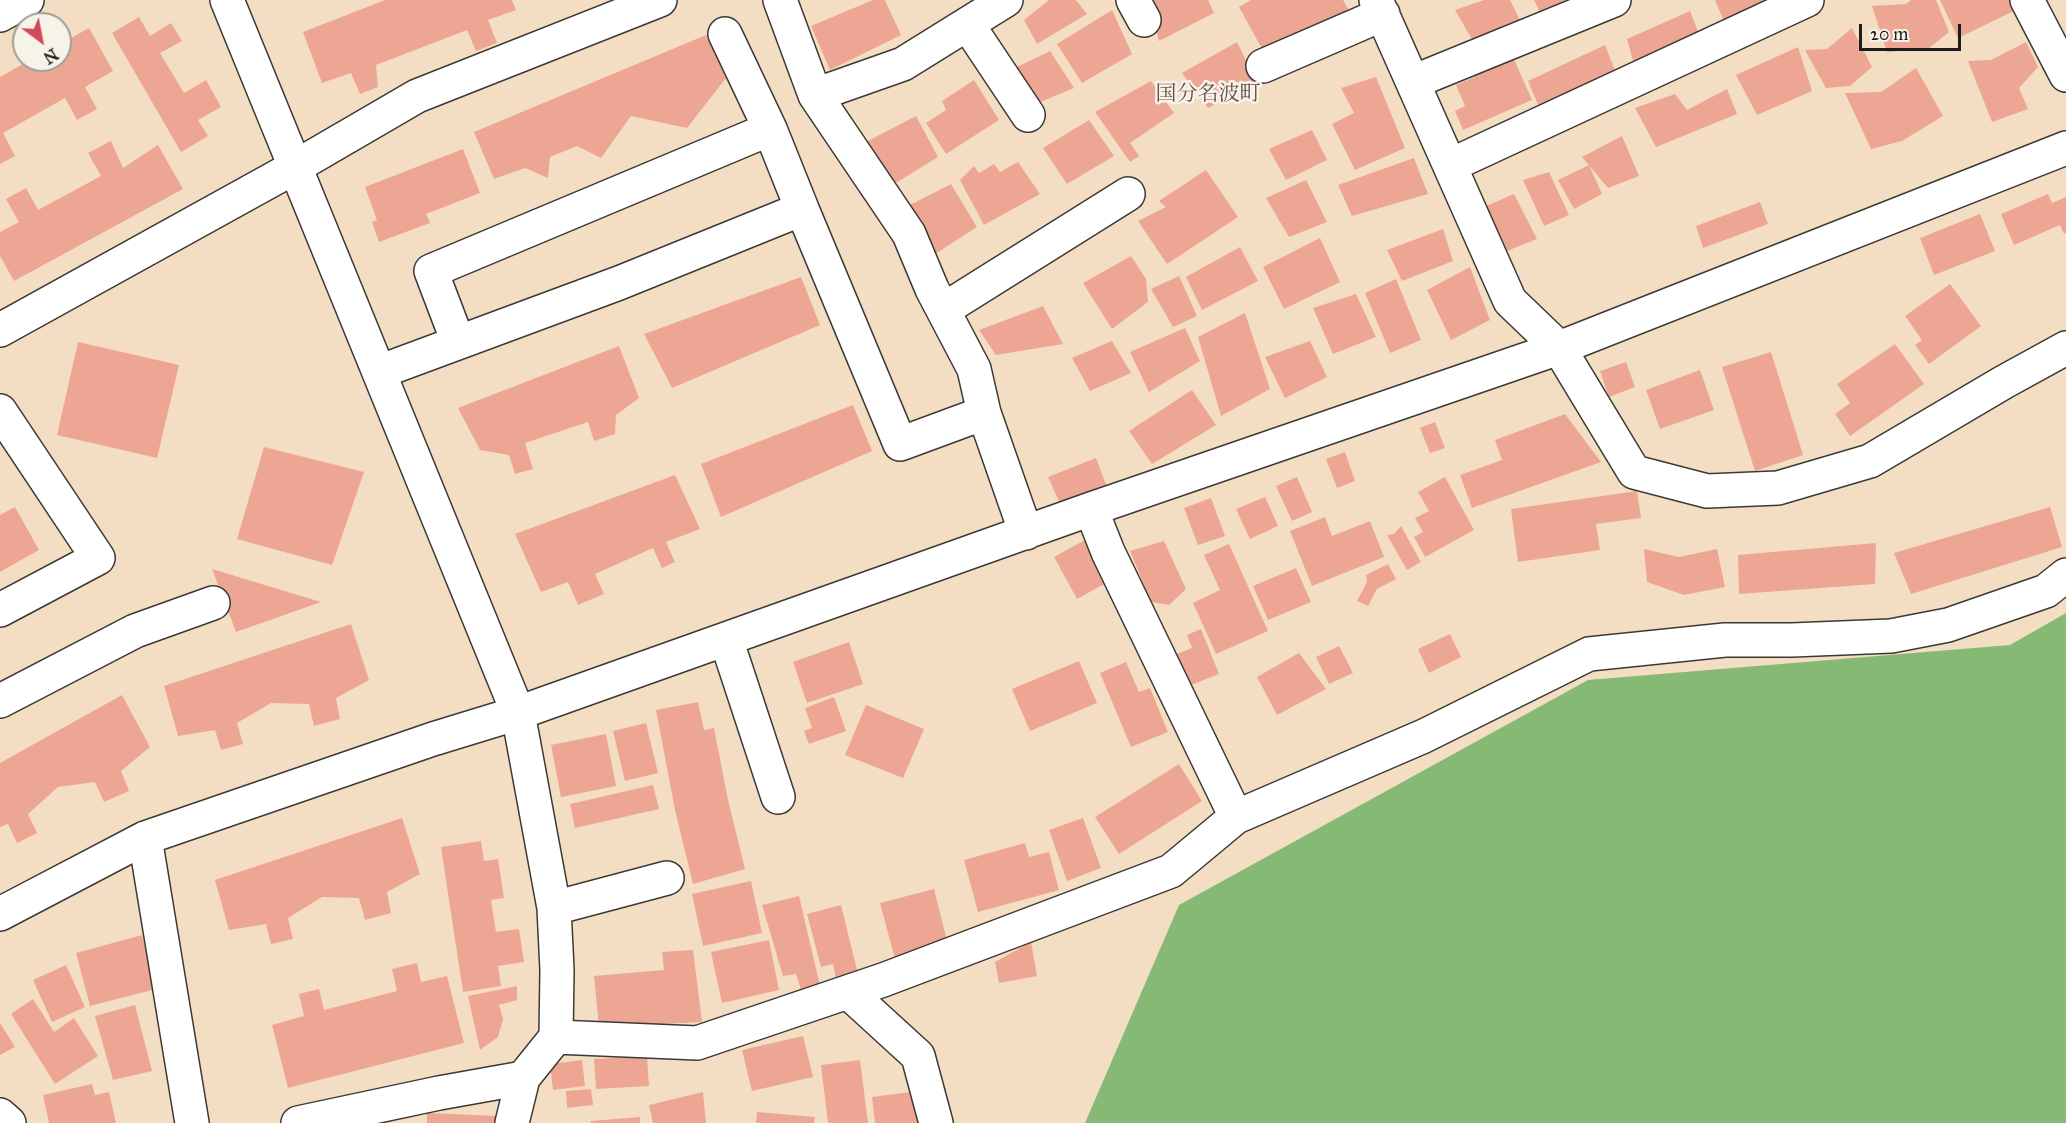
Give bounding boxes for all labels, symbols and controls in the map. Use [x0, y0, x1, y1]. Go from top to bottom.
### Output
north arrow [12, 12, 72, 72]
scale bar [1862, 12, 1964, 50]
text: 20 m [1870, 23, 1908, 45]
text: N [40, 44, 62, 68]
district label: 国分名波町 [1156, 82, 1260, 108]

